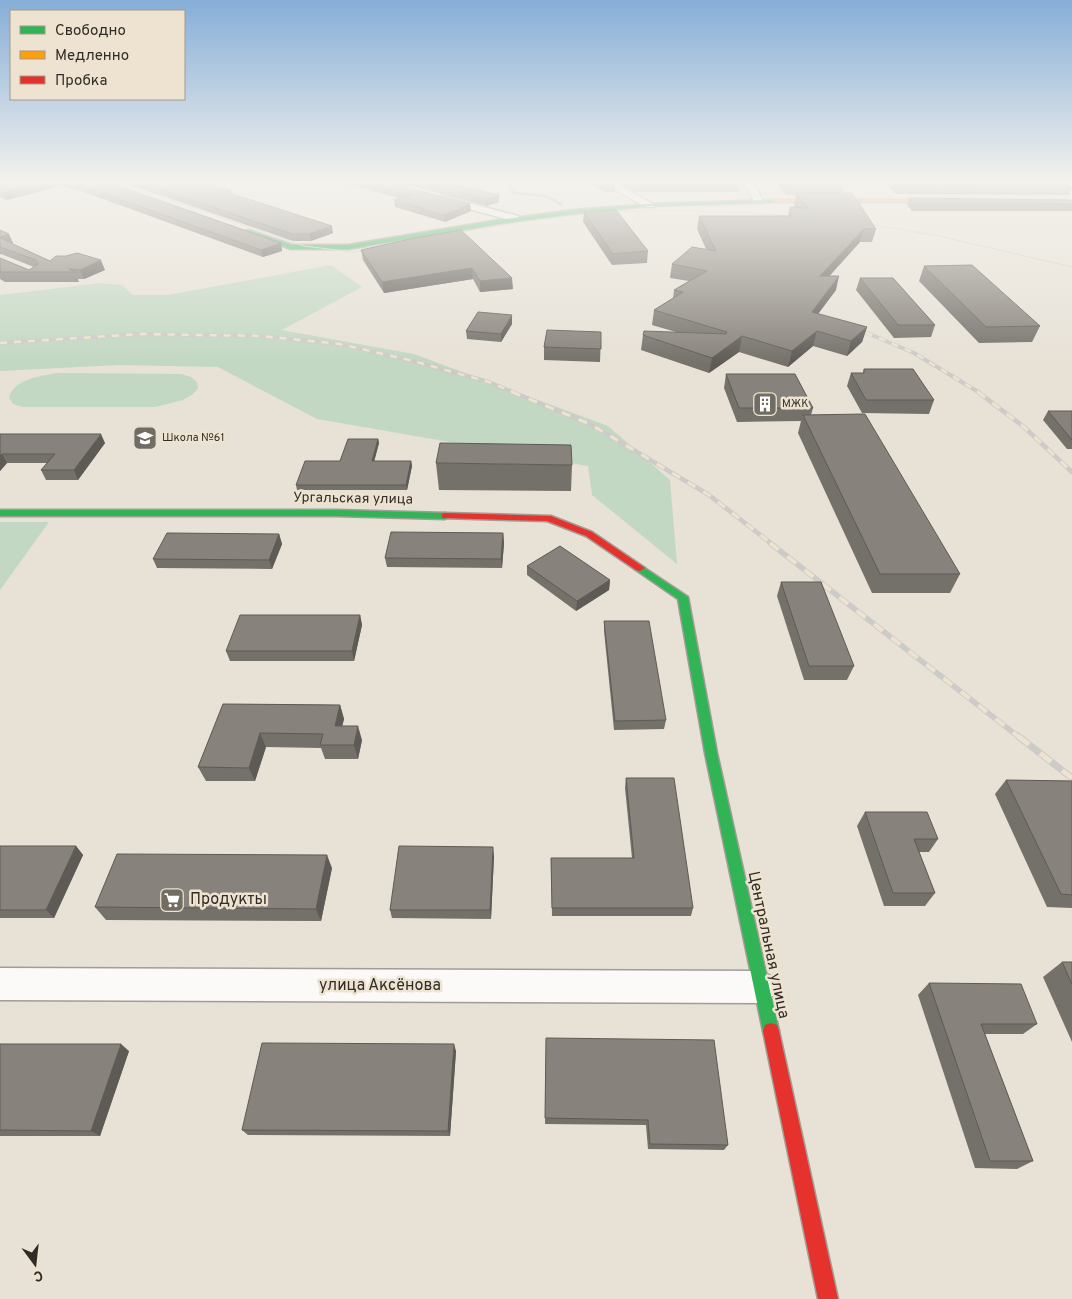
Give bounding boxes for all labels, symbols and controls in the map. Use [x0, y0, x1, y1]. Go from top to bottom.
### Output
legend [10, 10, 185, 100]
text: Свободно [55, 22, 126, 41]
text: Медленно [55, 47, 129, 66]
text: Пробка [55, 72, 107, 91]
building icon: МЖК [752, 391, 778, 417]
place label: МЖК [782, 397, 808, 411]
school or university icon: Школа №61 [132, 425, 158, 451]
place label: Школа №61 [162, 431, 225, 445]
street label: Ургальская улица [293, 489, 413, 509]
street label: Центральная улица [743, 870, 793, 1020]
supermarket icon: Продукты [159, 887, 185, 913]
place label: Продукты [190, 890, 267, 910]
street label: улица Аксёнова [319, 976, 441, 996]
north arrow [10, 1239, 60, 1289]
text: С [31, 1266, 45, 1284]

